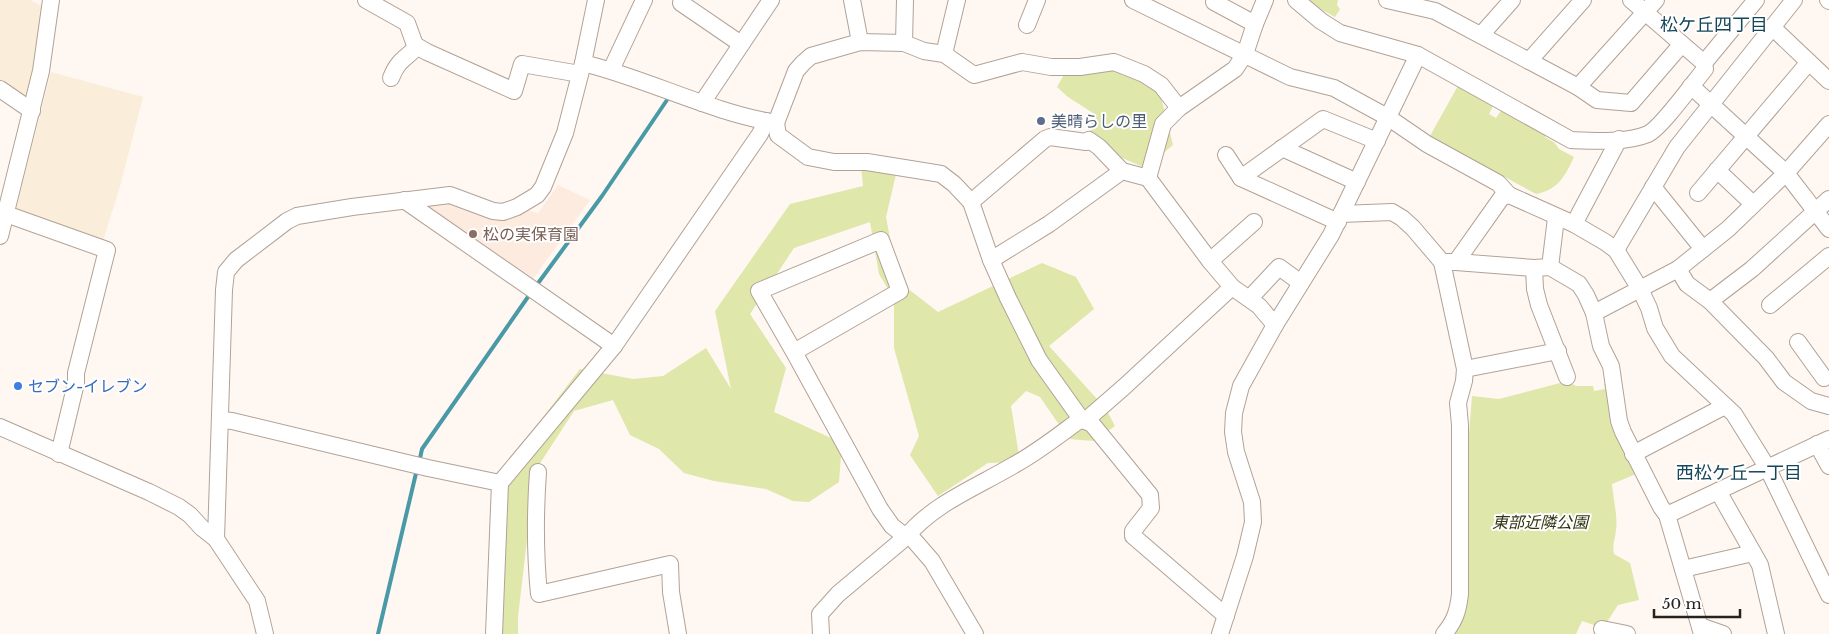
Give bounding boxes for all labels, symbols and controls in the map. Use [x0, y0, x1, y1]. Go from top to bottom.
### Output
district label: 松ケ丘四丁目 [1660, 14, 1768, 36]
place label: 美晴らしの里 [1051, 111, 1147, 131]
marker: 美晴らしの里 [1035, 115, 1047, 127]
place label: 松の実保育園 [483, 224, 579, 244]
marker: 松の実保育園 [467, 228, 479, 240]
place label: セブン-イレブン [28, 376, 147, 396]
marker: セブン-イレブン [12, 380, 24, 392]
district label: 西松ケ丘一丁目 [1676, 462, 1802, 484]
park label: 東部近隣公園 [1492, 512, 1590, 532]
scale bar [1654, 586, 1740, 618]
text: 50 m [1662, 594, 1702, 613]

